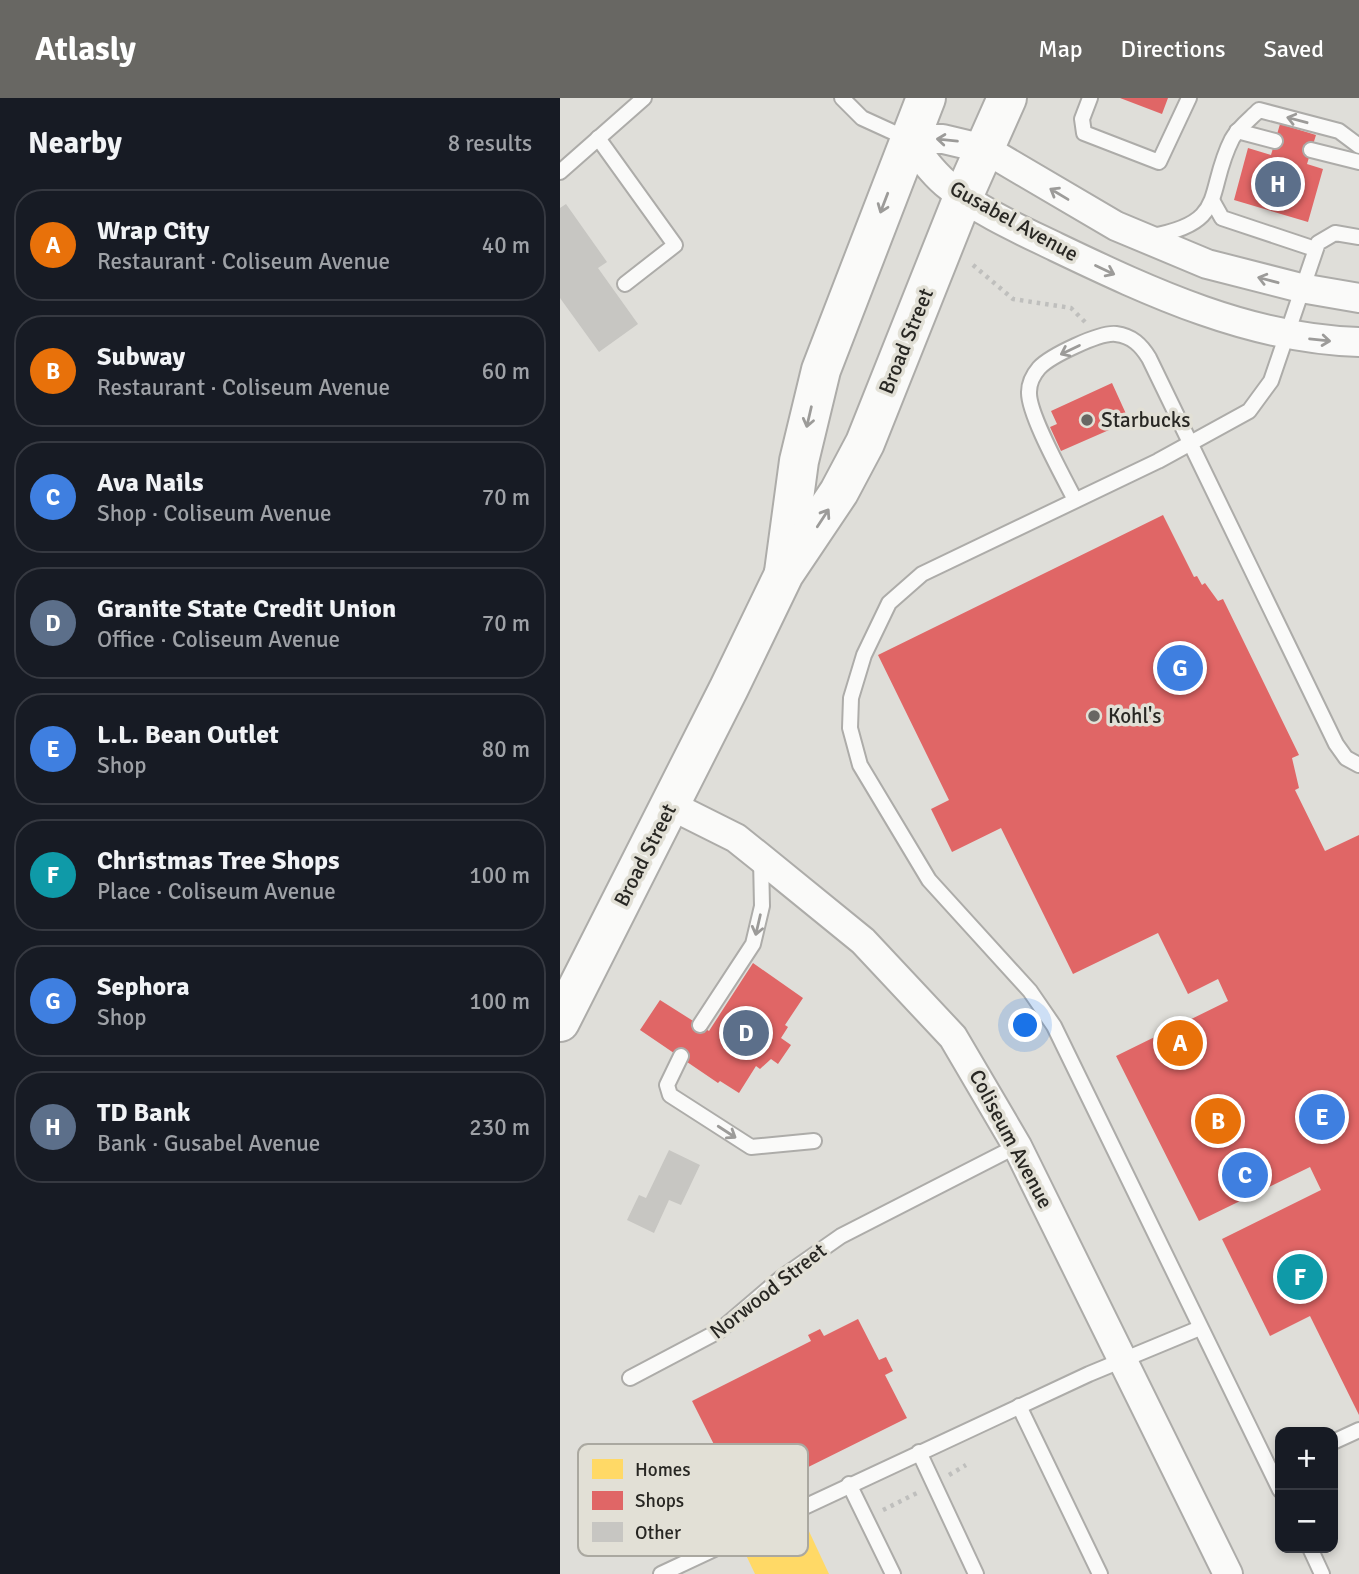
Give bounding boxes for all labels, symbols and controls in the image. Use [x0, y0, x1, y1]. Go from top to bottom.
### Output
text: Atlasly [35, 29, 136, 70]
text: Map [1038, 34, 1083, 64]
text: Directions [1121, 34, 1226, 64]
text: Saved [1264, 34, 1324, 64]
one-way arrow [1286, 113, 1308, 126]
text: Nearby [28, 125, 122, 162]
text: 8 results [448, 129, 532, 158]
one-way arrow [936, 133, 959, 146]
pin: H [1255, 158, 1301, 210]
street label: Gusabel Avenue [945, 175, 1083, 267]
one-way arrow [1049, 186, 1069, 200]
one-way arrow [876, 191, 889, 213]
text: Wrap City [97, 215, 210, 247]
text: A [46, 231, 60, 260]
text: 40 m [482, 231, 530, 260]
text: Restaurant · Coliseum Avenue [97, 247, 390, 276]
one-way arrow [1094, 264, 1115, 277]
one-way arrow [1257, 273, 1280, 286]
street label: Broad Street [873, 284, 939, 398]
one-way arrow [1308, 333, 1331, 346]
text: Subway [97, 341, 185, 373]
one-way arrow [1060, 344, 1081, 358]
text: B [46, 357, 60, 386]
text: 60 m [482, 357, 530, 386]
text: Restaurant · Coliseum Avenue [97, 373, 390, 402]
one-way arrow [801, 405, 815, 428]
place label: Starbucks [1101, 407, 1191, 433]
marker: Starbucks [1079, 412, 1095, 428]
text: Ava Nails [97, 467, 204, 499]
text: C [46, 483, 60, 512]
text: 70 m [482, 483, 530, 512]
text: Shop · Coliseum Avenue [97, 499, 332, 528]
one-way arrow [816, 509, 830, 528]
text: Granite State Credit Union [97, 593, 396, 625]
text: D [45, 609, 61, 638]
text: 70 m [482, 609, 530, 638]
text: Office · Coliseum Avenue [97, 625, 340, 654]
pin: G [1157, 642, 1203, 694]
place label: Kohl's [1108, 703, 1162, 729]
marker: Kohl's [1086, 708, 1102, 724]
text: L.L. Bean Outlet [97, 719, 279, 751]
text: E [46, 735, 60, 764]
text: 80 m [482, 735, 530, 764]
text: Shop [97, 751, 146, 780]
street label: Broad Street [608, 799, 682, 911]
text: Christmas Tree Shops [97, 845, 340, 877]
text: F [47, 861, 59, 890]
text: 100 m [469, 861, 530, 890]
text: Place · Coliseum Avenue [97, 877, 336, 906]
one-way arrow [751, 913, 764, 936]
text: Sephora [97, 971, 189, 1003]
text: G [45, 987, 61, 1016]
text: 100 m [469, 987, 530, 1016]
text: Shop [97, 1003, 146, 1032]
pin: D [723, 1007, 769, 1059]
your location [1008, 1008, 1042, 1042]
pin: A [1157, 1017, 1203, 1069]
street label: Coliseum Avenue [964, 1065, 1058, 1213]
pin: E [1299, 1091, 1345, 1143]
pin: B [1195, 1095, 1241, 1147]
text: TD Bank [97, 1097, 190, 1129]
text: H [45, 1113, 61, 1142]
text: 230 m [469, 1113, 530, 1142]
one-way arrow [717, 1125, 737, 1139]
text: Bank · Gusabel Avenue [97, 1129, 320, 1158]
pin: C [1222, 1149, 1268, 1201]
street label: Norwood Street [705, 1237, 831, 1345]
pin: F [1277, 1251, 1323, 1303]
map controls [1275, 1427, 1338, 1553]
button: + [1275, 1427, 1338, 1490]
legend [578, 1444, 808, 1556]
text: Homes [635, 1458, 691, 1482]
text: Shops [635, 1489, 684, 1513]
button: − [1275, 1490, 1338, 1553]
text: Other [635, 1521, 681, 1545]

